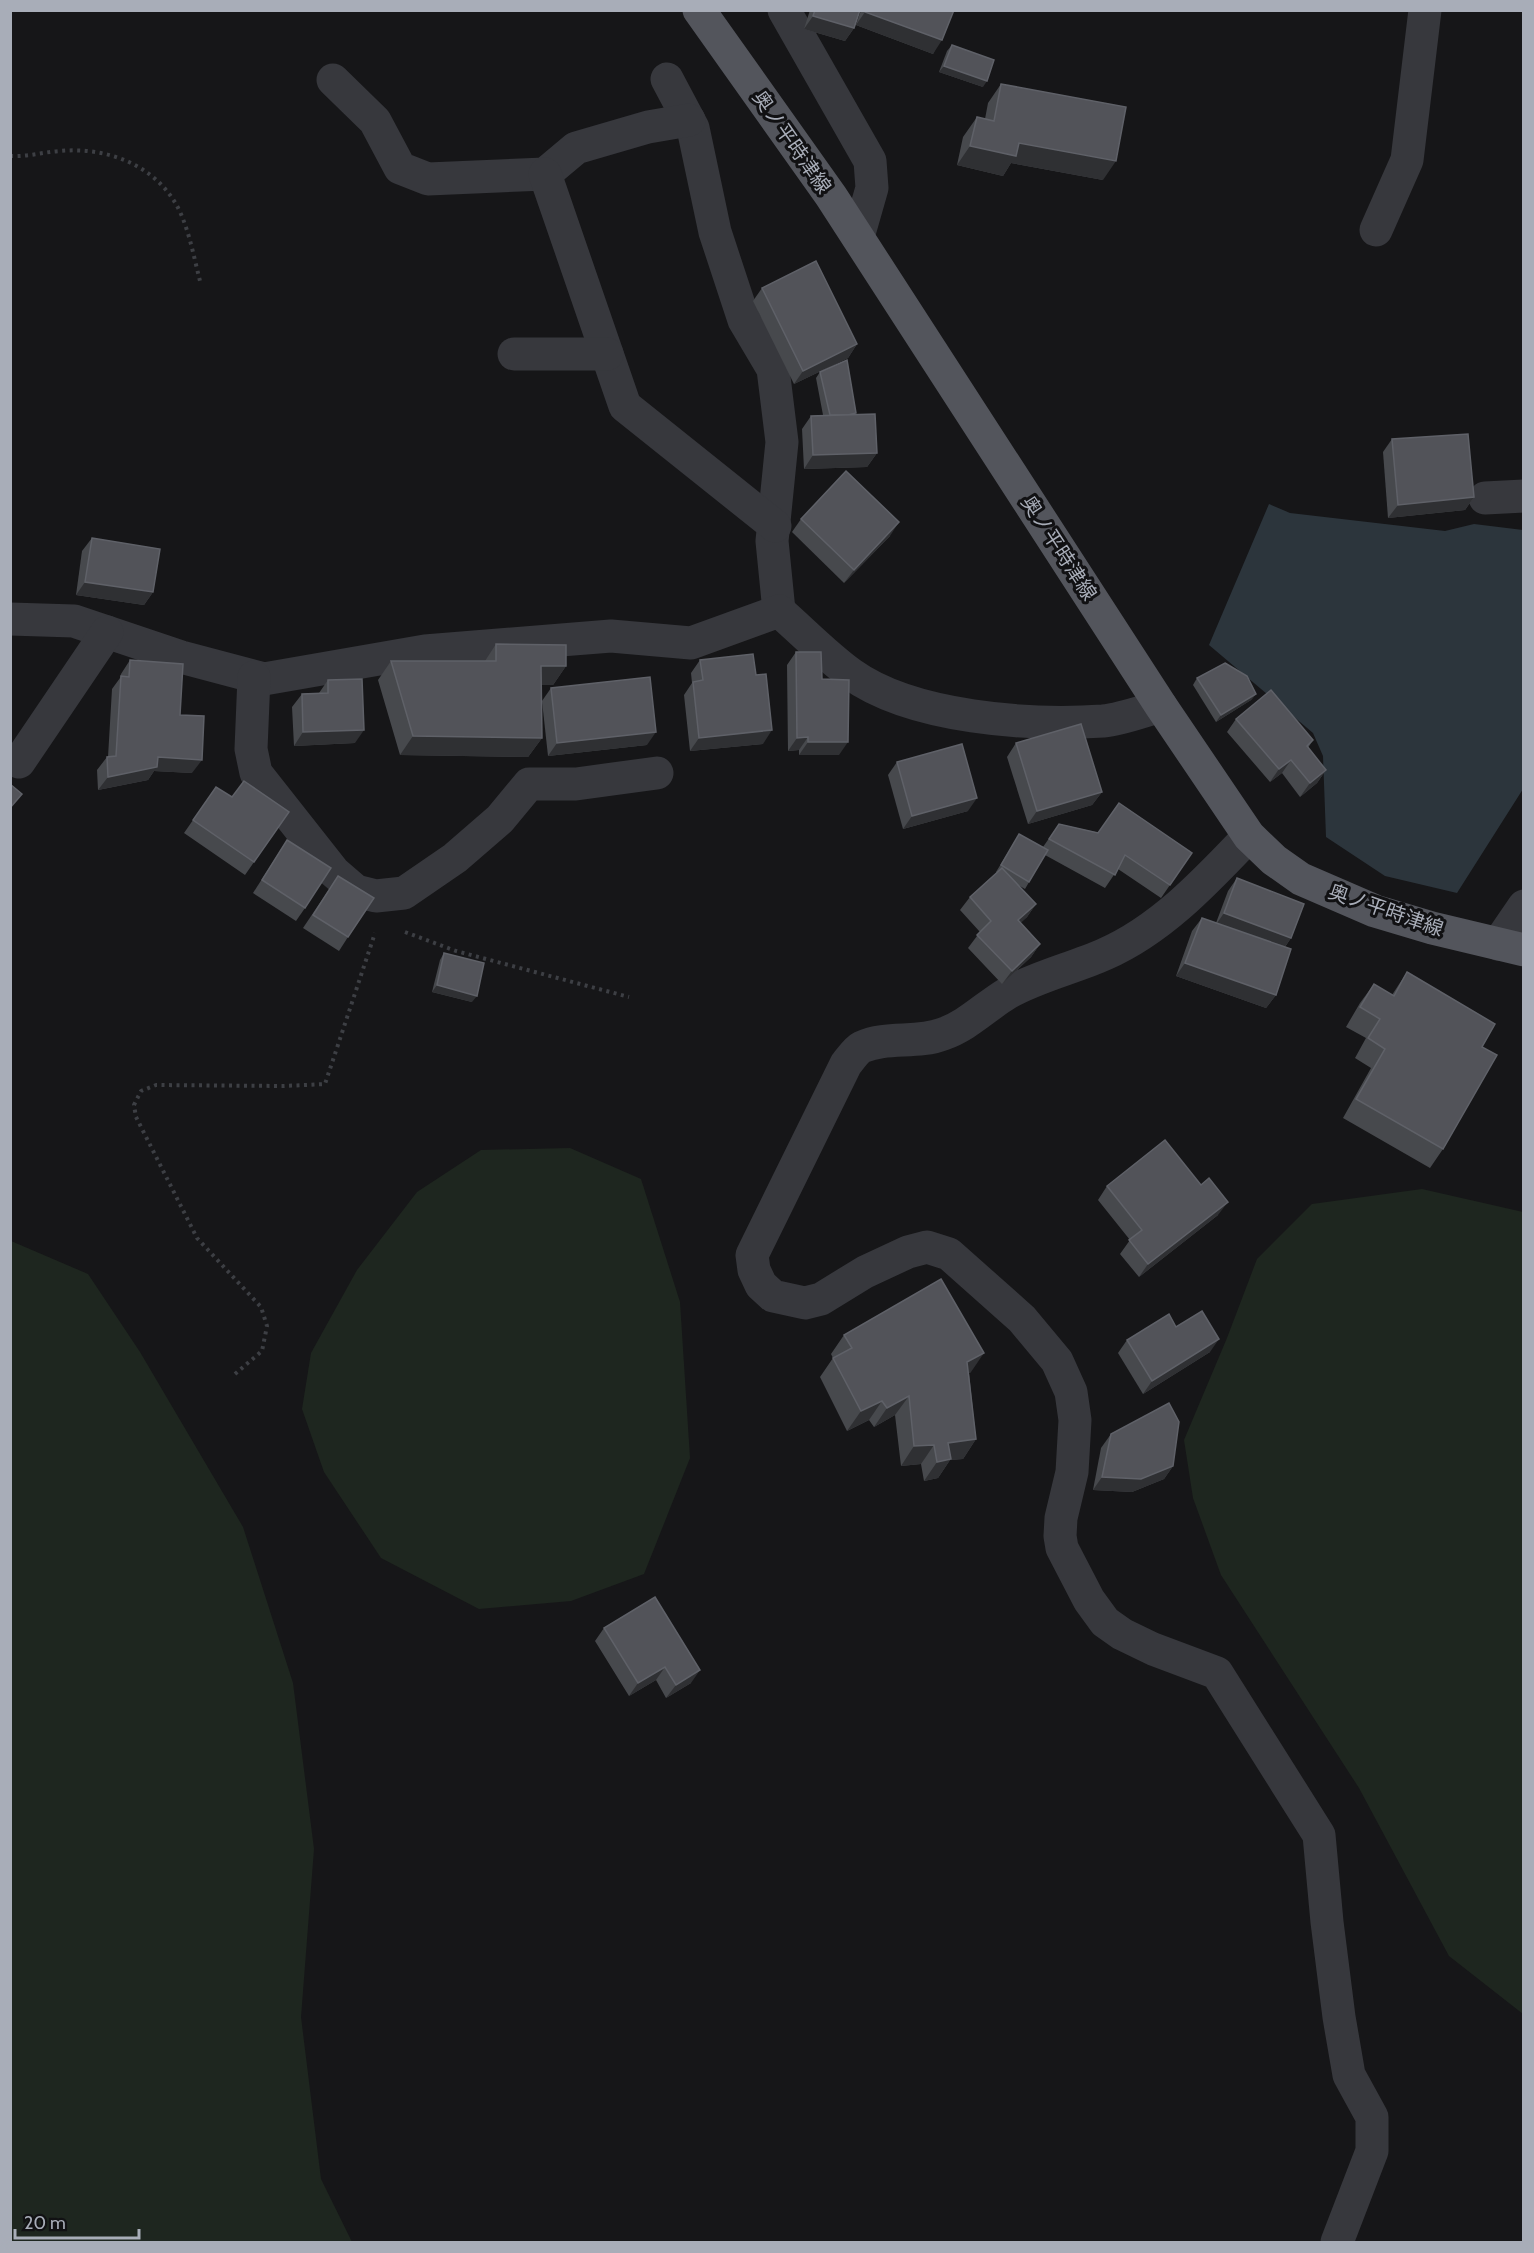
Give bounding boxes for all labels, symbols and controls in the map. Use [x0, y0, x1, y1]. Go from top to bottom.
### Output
street label: 奥ノ平時津線 [748, 86, 836, 198]
street label: 奥ノ平時津線 [1016, 491, 1102, 605]
street label: 奥ノ平時津線 [1325, 879, 1447, 941]
scale bar [15, 2202, 140, 2240]
text: 20 m [24, 2212, 66, 2234]

